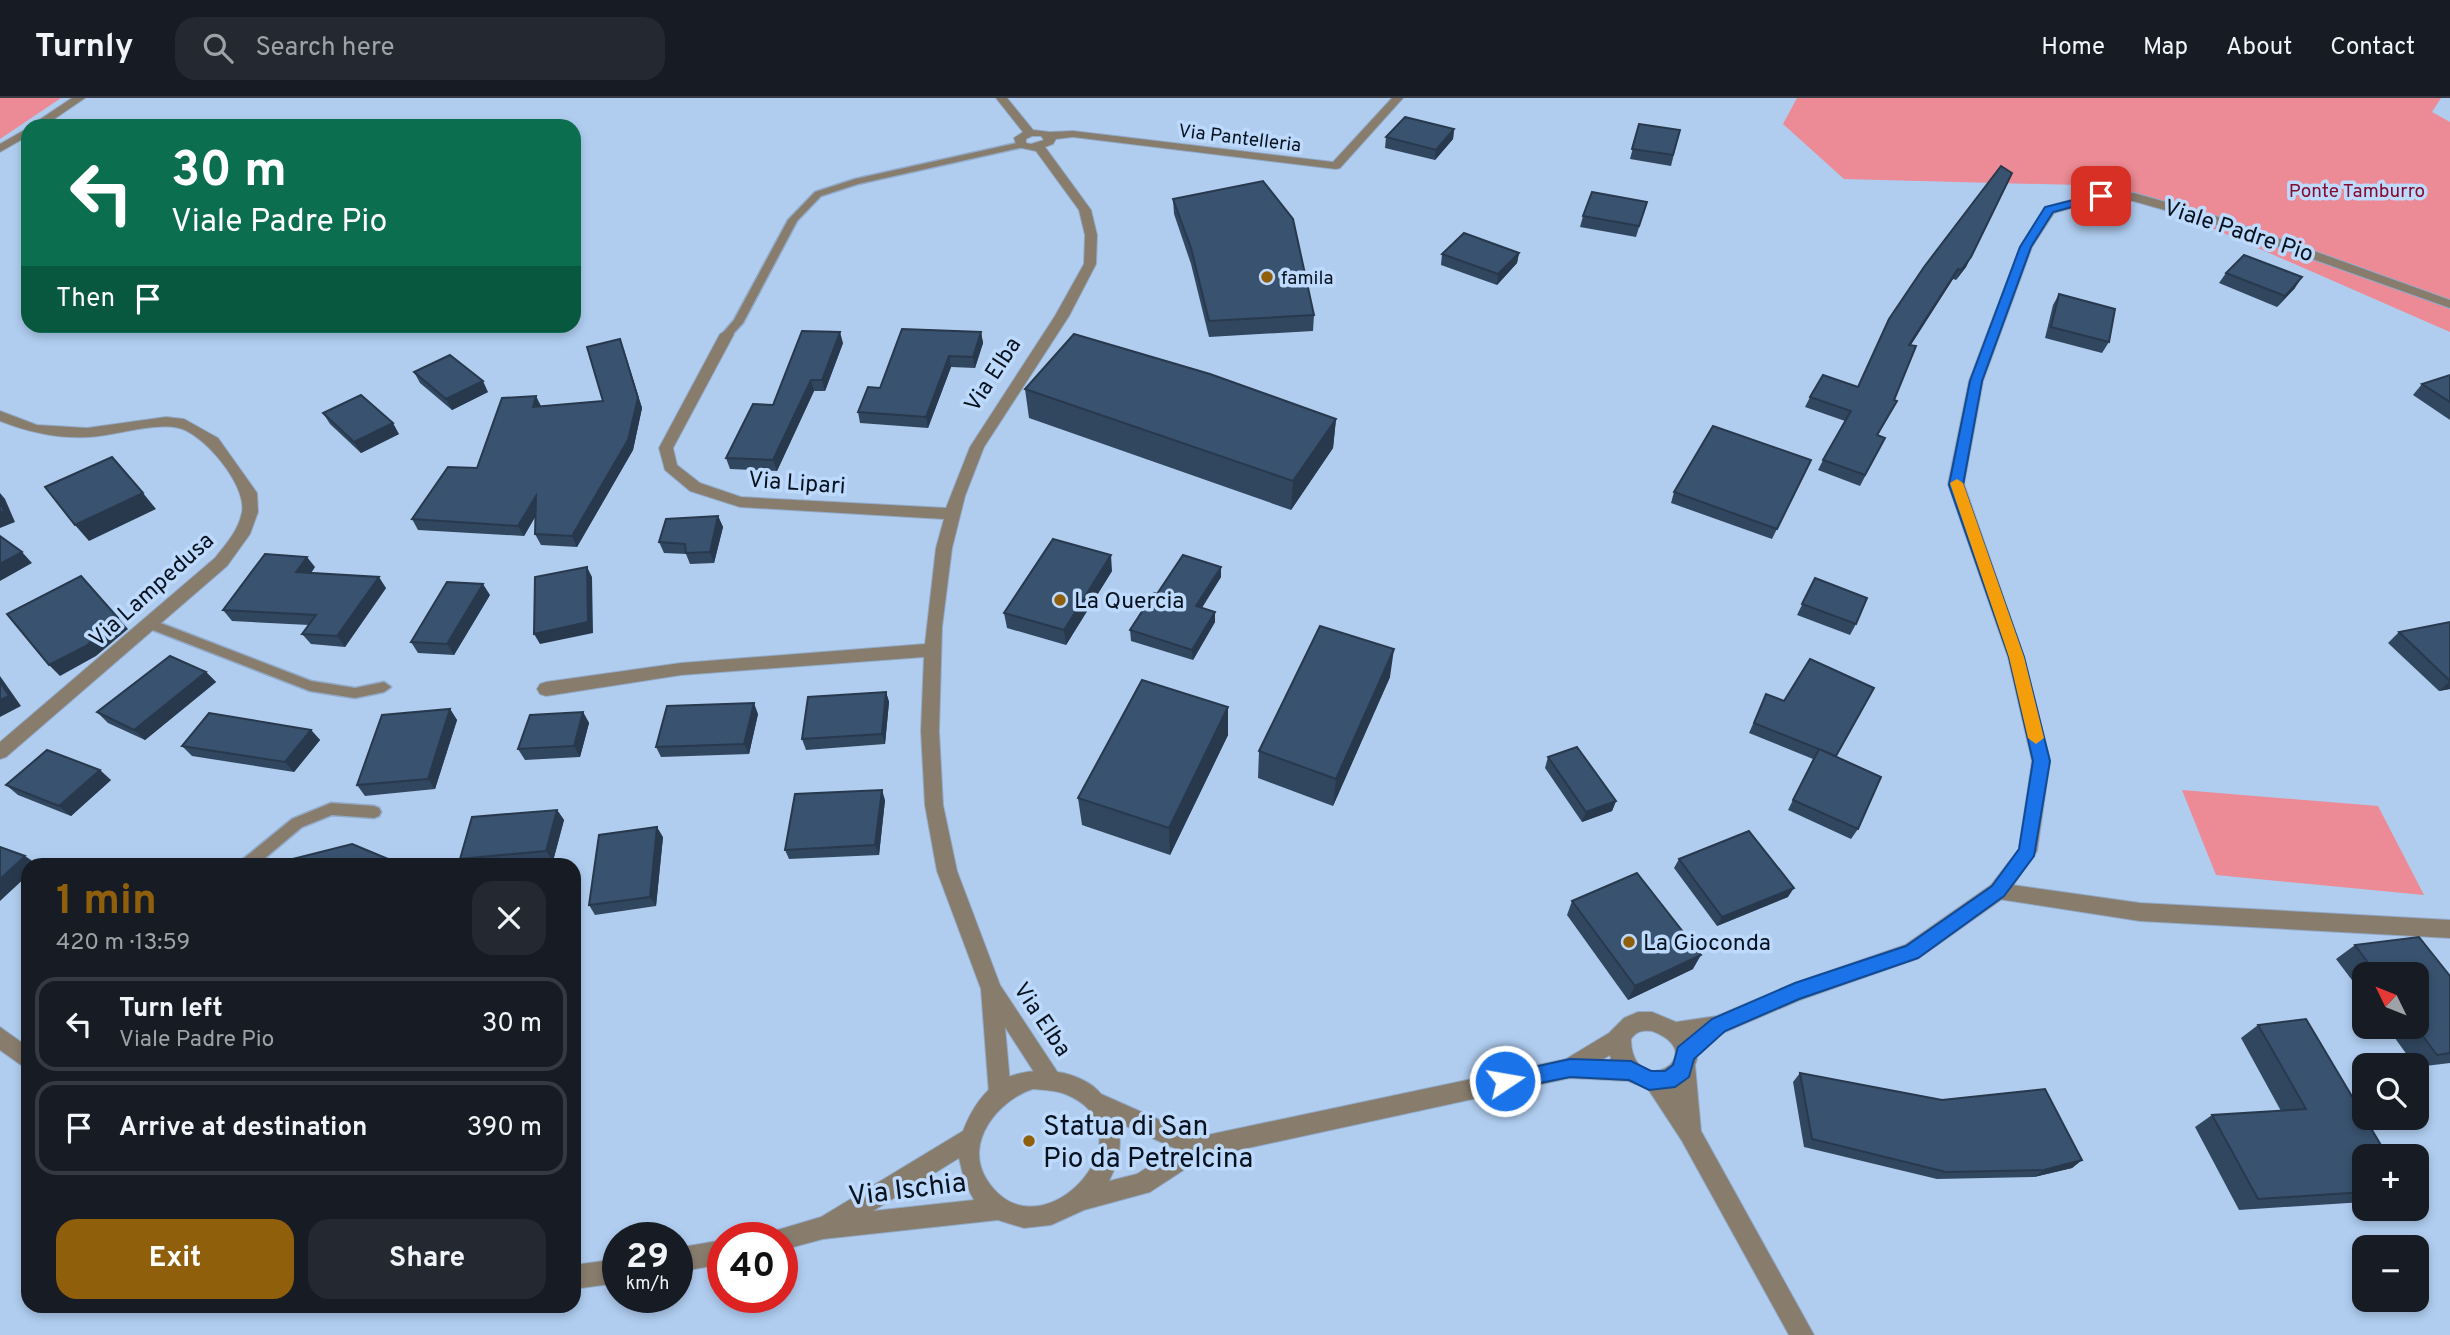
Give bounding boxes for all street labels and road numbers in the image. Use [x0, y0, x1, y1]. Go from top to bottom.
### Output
street label: Via Pantelleria [1177, 120, 1303, 158]
street label: Viale Padre Pio [2160, 195, 2317, 270]
street label: Via Elba [959, 332, 1029, 418]
street label: Via Lipari [747, 467, 846, 502]
street label: Via Lampedusa [84, 527, 221, 655]
street label: Via Elba [1006, 978, 1076, 1063]
street label: Via Ischia [846, 1166, 968, 1216]

